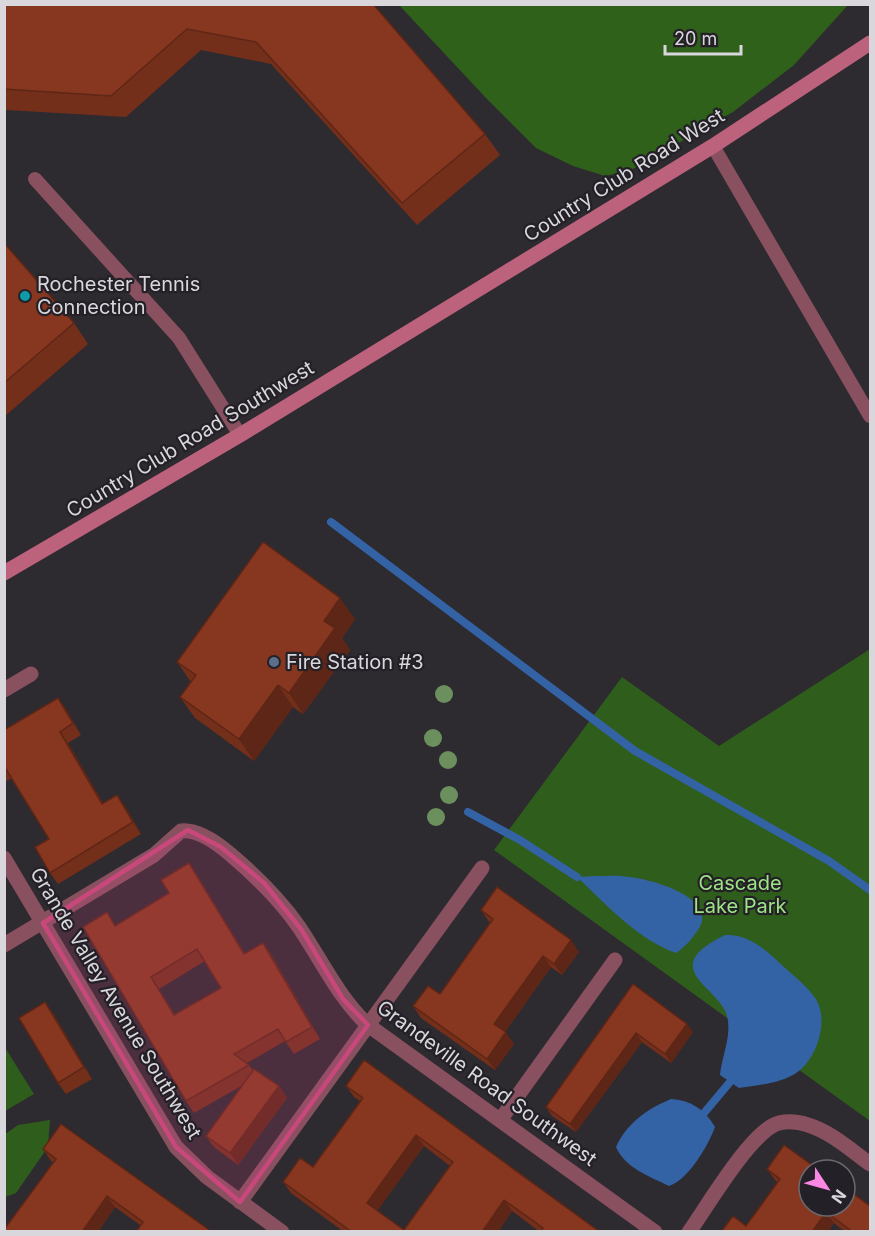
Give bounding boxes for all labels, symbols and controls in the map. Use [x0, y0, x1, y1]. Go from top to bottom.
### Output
scale bar [665, 18, 742, 56]
text: 20 m [674, 28, 717, 49]
street label: Country Club Road West [519, 103, 729, 247]
place label: Rochester Tennis Connection [37, 272, 200, 319]
marker: Rochester Tennis Connection [18, 289, 32, 303]
street label: Country Club Road Southwest [62, 355, 318, 522]
place label: Fire Station #3 [286, 650, 424, 674]
marker: Fire Station #3 [267, 655, 281, 669]
street label: Grande Valley Avenue Southwest [25, 863, 207, 1144]
park label: Cascade Lake Park [693, 871, 787, 918]
street label: Grandeville Road Southwest [372, 995, 602, 1171]
north arrow [797, 1158, 857, 1218]
text: N [827, 1186, 851, 1208]

